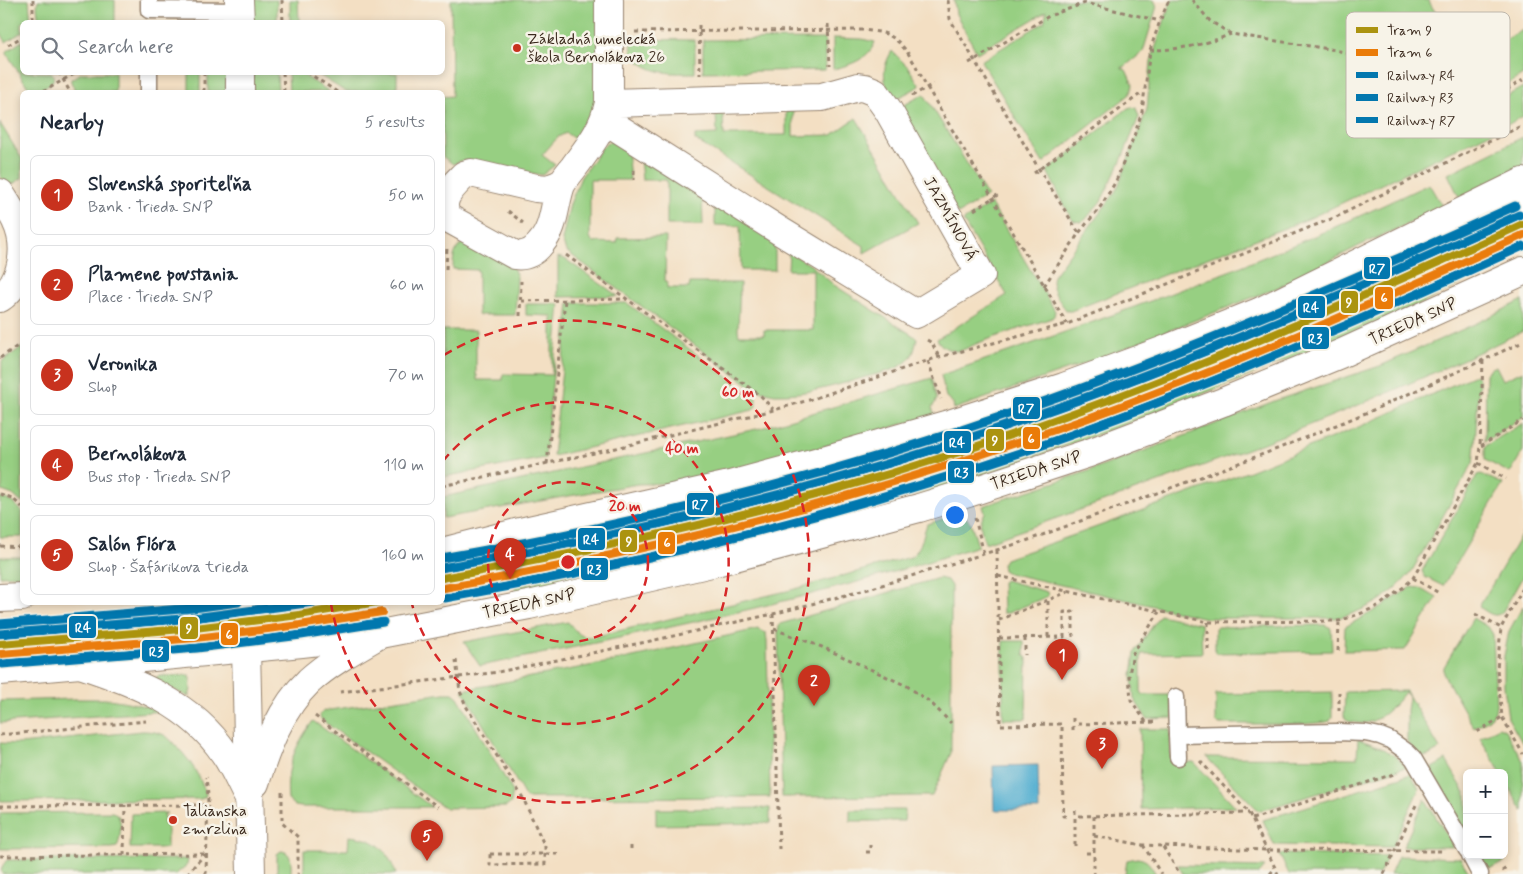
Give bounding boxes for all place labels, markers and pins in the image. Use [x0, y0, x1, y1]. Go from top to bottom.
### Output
place label: Základná umelecká škola Bernolákova 26 [527, 29, 665, 68]
marker: Základná umelecká škola Bernolákova 26 [511, 42, 523, 54]
pin: 4 [494, 538, 526, 579]
centre of rings [559, 553, 577, 571]
pin: 1 [1046, 639, 1078, 680]
pin: 2 [798, 665, 830, 706]
pin: 3 [1086, 728, 1118, 769]
place label: Talianska zmrzlina [183, 801, 247, 840]
marker: Talianska zmrzlina [167, 814, 179, 826]
pin: 5 [411, 820, 443, 861]

